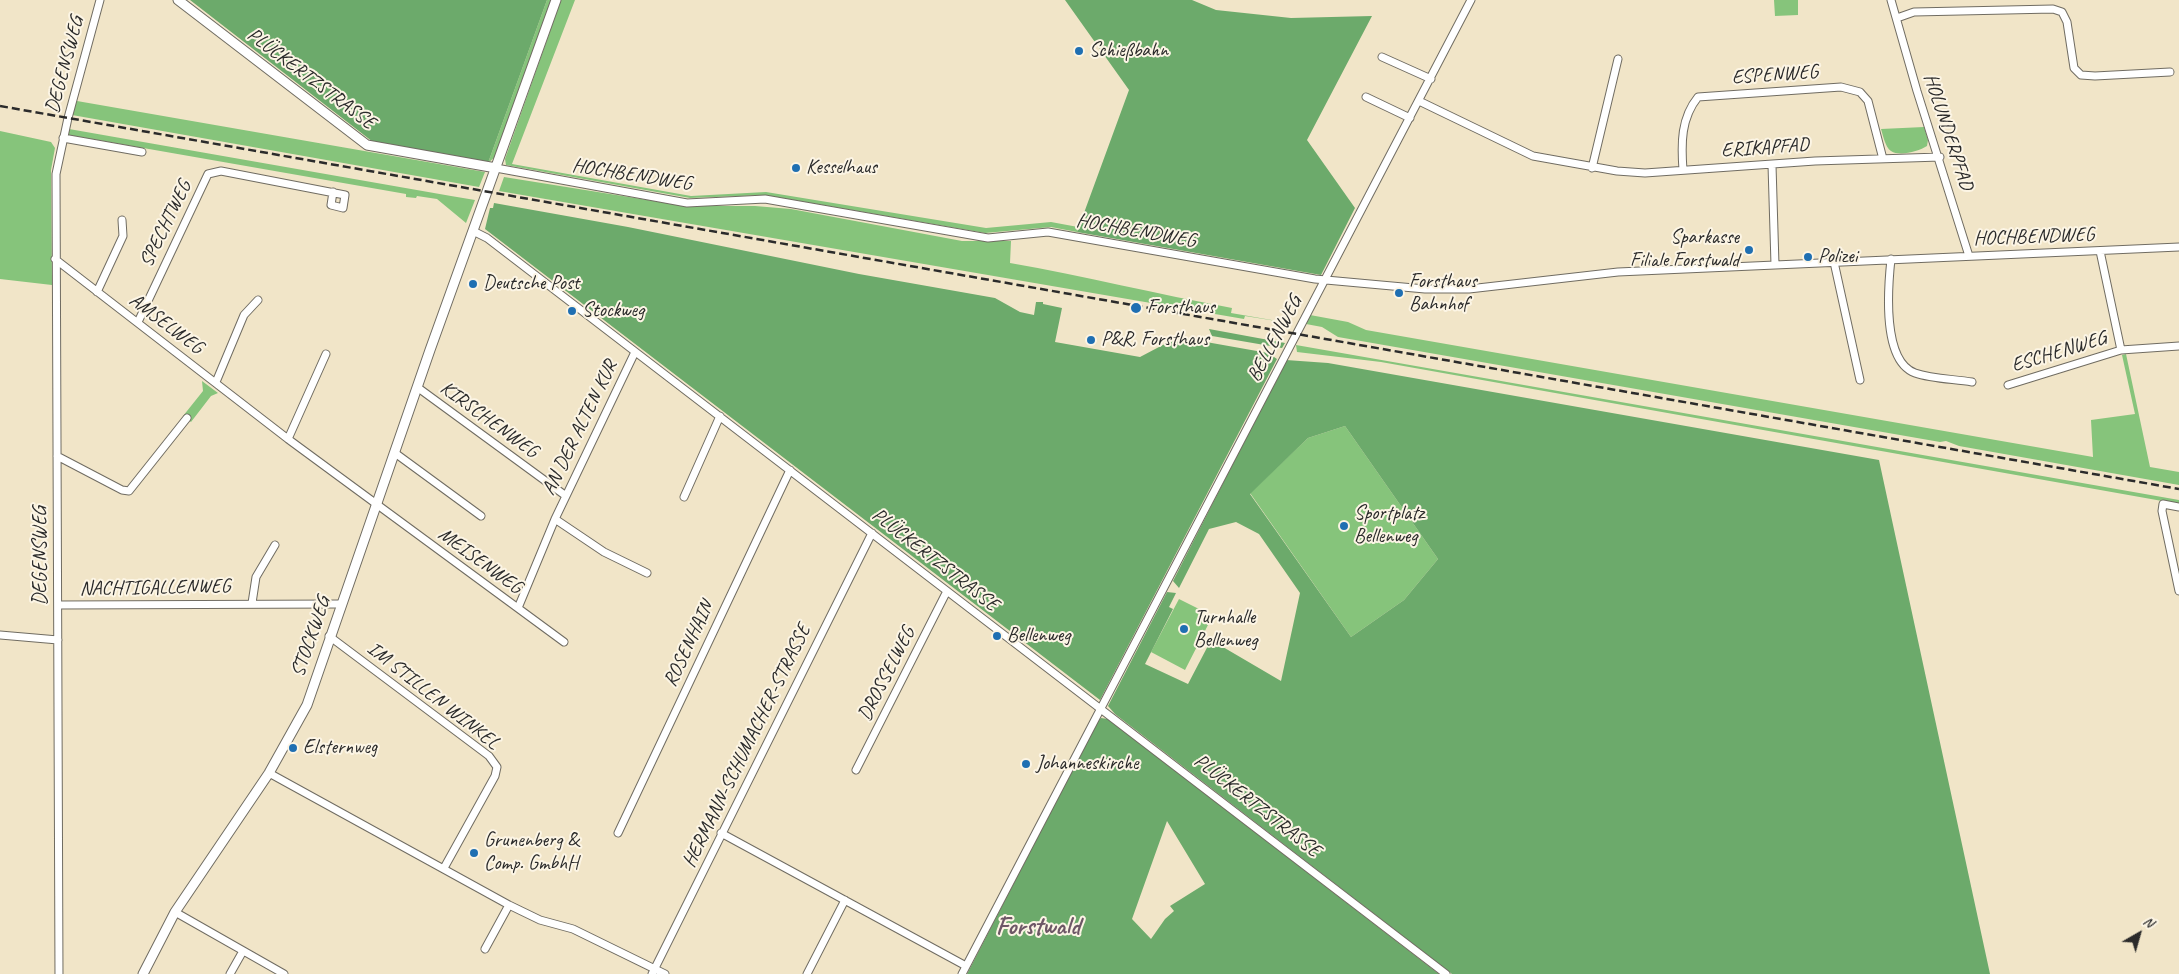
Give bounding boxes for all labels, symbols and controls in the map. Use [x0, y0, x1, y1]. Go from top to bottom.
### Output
street label: DEGENSWEG [41, 14, 89, 116]
street label: PLÜCKERTZSTRASSE [242, 23, 380, 135]
place label: Schießbahn [1089, 39, 1168, 63]
marker: Schießbahn [1073, 45, 1085, 57]
street label: ESPENWEG [1731, 60, 1819, 90]
street label: HOLUNDERPFAD [1918, 71, 1978, 193]
street label: ERIKAPFAD [1720, 133, 1810, 163]
street label: HOCHBENDWEG [570, 154, 694, 196]
place label: Kesselhaus [806, 156, 877, 180]
marker: Kesselhaus [790, 162, 802, 174]
street label: SPECHTWEG [135, 177, 197, 271]
street label: HOCHBENDWEG [1074, 209, 1198, 253]
street label: HOCHBENDWEG [1973, 223, 2095, 251]
place label: Sparkasse Filiale Forstwald [1630, 226, 1739, 273]
marker: Sparkasse Filiale Forstwald [1743, 244, 1755, 256]
place label: Polizei [1818, 245, 1857, 269]
marker: Polizei [1802, 251, 1814, 263]
place label: Forsthaus Bahnhof [1409, 270, 1477, 317]
place label: Deutsche Post [483, 272, 579, 296]
marker: Deutsche Post [467, 278, 479, 290]
marker: Forsthaus Bahnhof [1393, 287, 1405, 299]
street label: AMSELWEG [124, 288, 208, 360]
street label: BELLENWEG [1243, 292, 1307, 386]
place label: Forsthaus [1147, 296, 1215, 320]
place label: Stockweg [582, 299, 644, 323]
marker: Forsthaus [1129, 301, 1143, 315]
marker: Stockweg [566, 305, 578, 317]
street label: ESCHENWEG [2009, 326, 2109, 378]
place label: P&R, Forsthaus [1101, 328, 1209, 352]
marker: P&R, Forsthaus [1085, 334, 1097, 346]
street label: AN DER ALTEN KUR [537, 357, 623, 499]
street label: KIRSCHENWEG [435, 376, 543, 464]
place label: Sportplatz Bellenweg [1354, 502, 1424, 549]
street label: PLÜCKERTZSTRASSE [867, 503, 1003, 617]
street label: DEGENSWEG [29, 507, 53, 605]
marker: Sportplatz Bellenweg [1338, 520, 1350, 532]
street label: MEISENWEG [433, 522, 527, 600]
street label: NACHTIGALLENWEG [79, 575, 231, 601]
street label: STOCKWEG [286, 594, 336, 680]
street label: ROSENHAIN [659, 597, 719, 691]
place label: Turnhalle Bellenweg [1194, 606, 1257, 653]
street label: HERMANN-SCHUMACHER-STRASSE [678, 621, 816, 871]
street label: DROSSELWEG [853, 623, 921, 725]
marker: Turnhalle Bellenweg [1178, 623, 1190, 635]
place label: Bellenweg [1007, 624, 1070, 648]
marker: Bellenweg [991, 630, 1003, 642]
street label: IM STILLEN WINKEL [362, 637, 504, 755]
place label: Elsternweg [303, 736, 377, 760]
marker: Elsternweg [287, 742, 299, 754]
street label: PLÜCKERTZSTRASSE [1189, 749, 1325, 863]
place label: Johanneskirche [1036, 752, 1139, 776]
marker: Johanneskirche [1020, 758, 1032, 770]
place label: Grunenberg & Comp. GmbhH [484, 829, 578, 876]
marker: Grunenberg & Comp. GmbhH [468, 847, 480, 859]
north arrow [2114, 909, 2164, 959]
district label: Forstwald [996, 912, 1080, 942]
text: N [2140, 912, 2157, 931]

